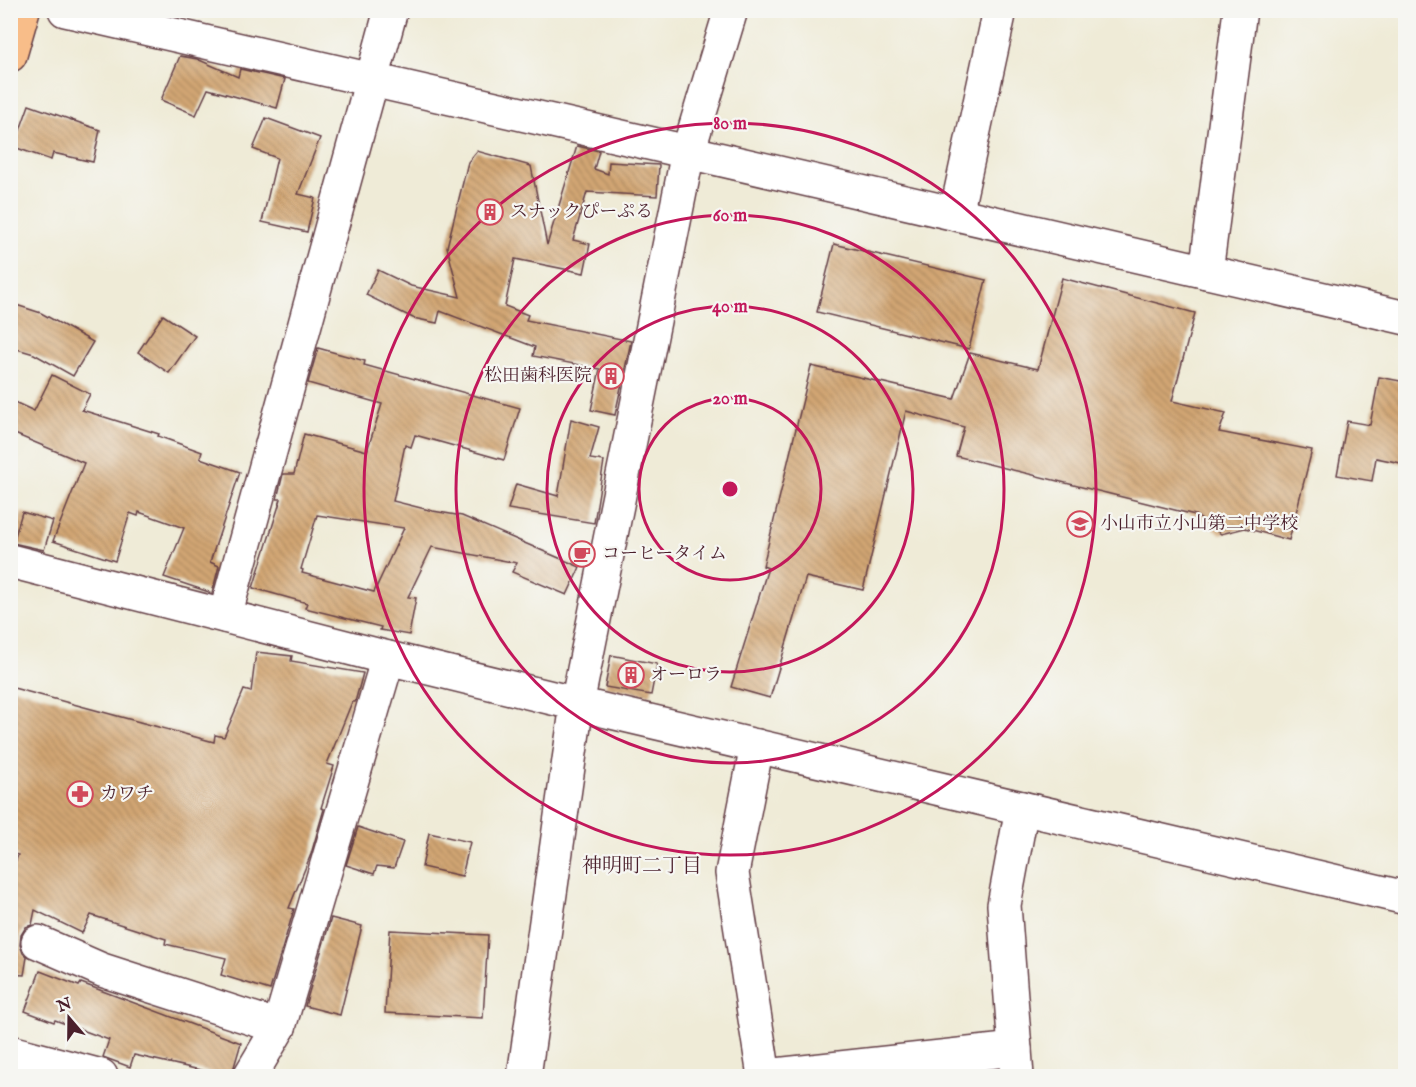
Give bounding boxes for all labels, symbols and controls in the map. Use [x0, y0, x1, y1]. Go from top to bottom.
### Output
text: 80 m [713, 113, 747, 136]
building icon: スナックぴーぷる [475, 197, 505, 227]
place label: スナックぴーぷる [510, 201, 653, 224]
text: 60 m [713, 205, 747, 228]
text: 40 m [712, 296, 748, 319]
building icon: 松田歯科医院 [596, 361, 626, 391]
place label: 松田歯科医院 [484, 365, 592, 388]
text: 20 m [712, 388, 748, 411]
centre of rings [720, 479, 740, 499]
school or university icon: 小山市立小山第二中学校 [1065, 509, 1095, 539]
place label: 小山市立小山第二中学校 [1100, 513, 1298, 536]
cafe icon: コーヒータイム [567, 539, 597, 569]
place label: コーヒータイム [602, 543, 727, 566]
building icon: オーロラ [616, 660, 646, 690]
place label: オーロラ [650, 664, 722, 687]
pharmacy icon: カワチ [65, 779, 95, 809]
place label: カワチ [100, 783, 154, 806]
district label: 神明町二丁目 [582, 854, 702, 879]
north arrow [39, 988, 99, 1048]
text: N [54, 994, 75, 1018]

